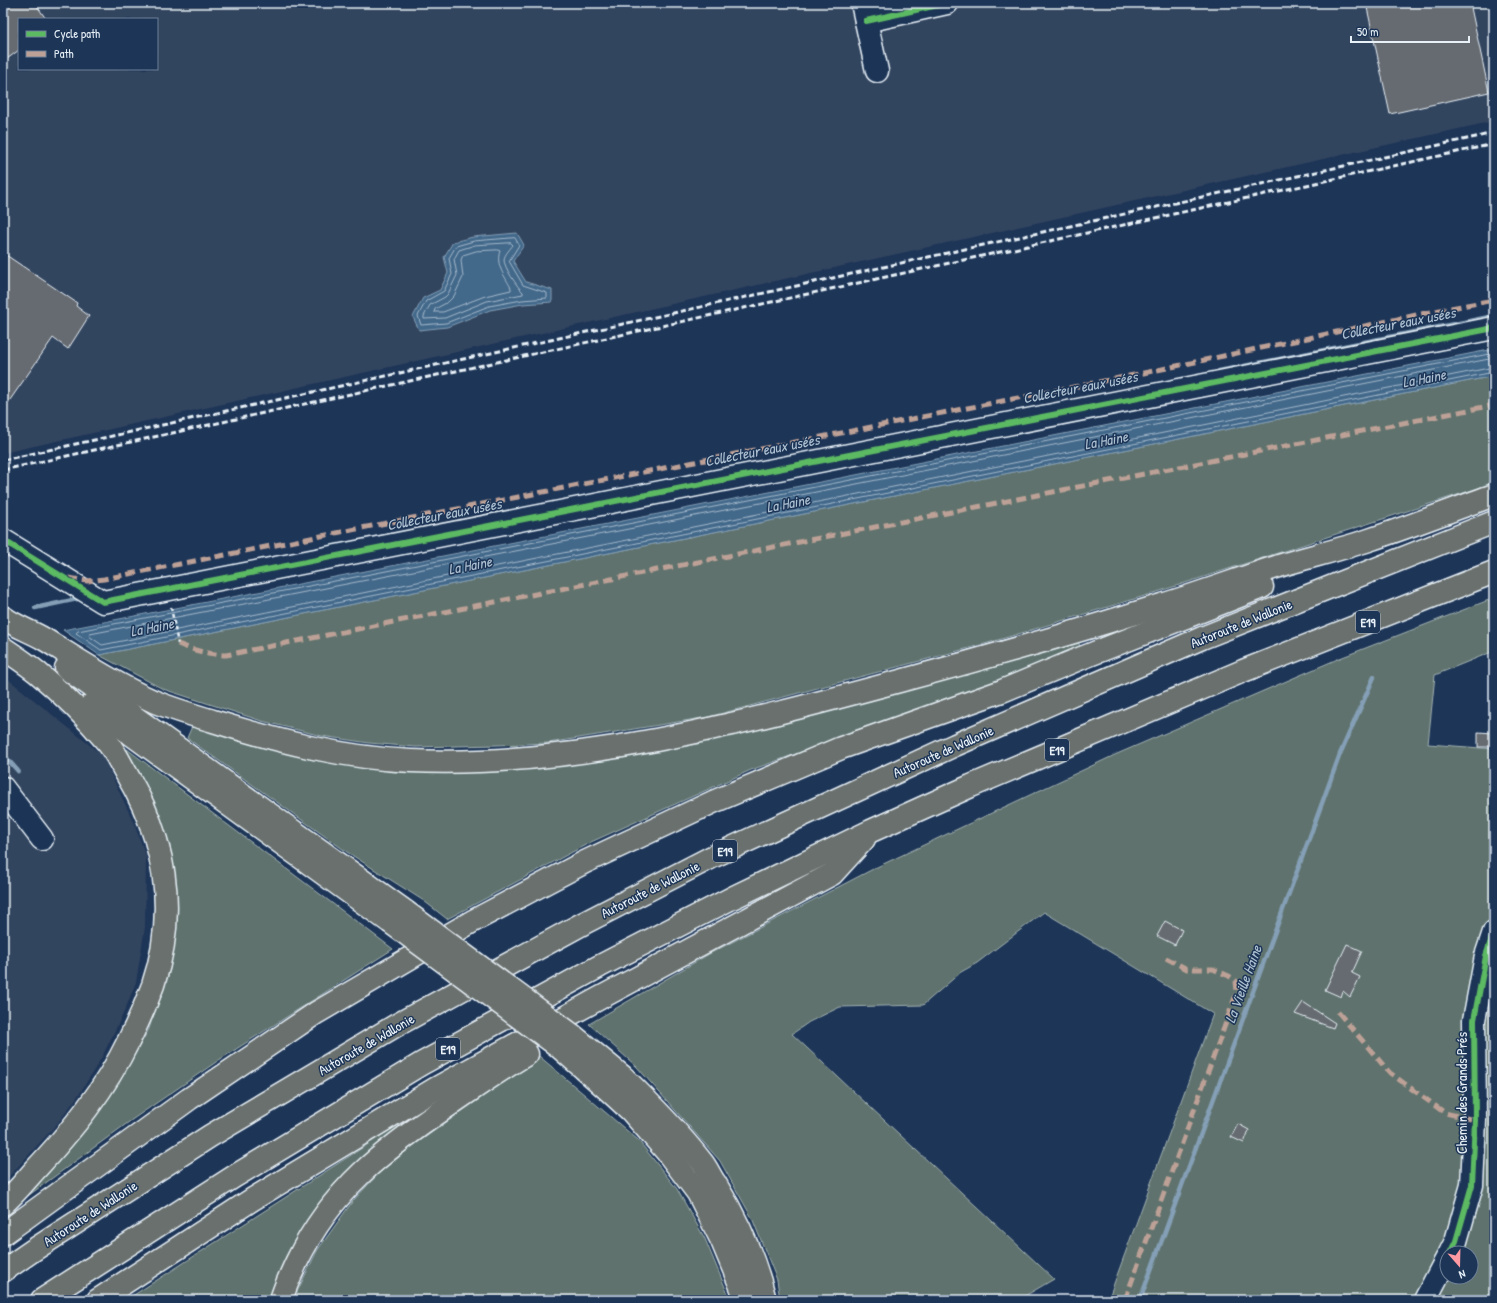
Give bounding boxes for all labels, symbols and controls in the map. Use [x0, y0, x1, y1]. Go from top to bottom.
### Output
legend [18, 18, 158, 70]
scale bar [1351, 18, 1469, 44]
text: 50 m [1357, 23, 1378, 40]
text: Cycle path [54, 25, 100, 42]
text: Path [54, 45, 74, 62]
water label: Collecteur eaux usées [1339, 301, 1458, 344]
water label: La Haine [1400, 363, 1449, 392]
water label: Collecteur eaux usées [1021, 365, 1140, 408]
water label: La Haine [1082, 425, 1131, 454]
water label: Collecteur eaux usées [703, 428, 822, 471]
water label: La Haine [764, 488, 813, 517]
water label: Collecteur eaux usées [385, 492, 504, 535]
water label: La Haine [446, 550, 495, 579]
street label: Autoroute de Wallonie [1187, 594, 1295, 652]
road number: E19 [1356, 611, 1380, 633]
water label: La Haine [128, 612, 177, 641]
street label: Autoroute de Wallonie [890, 720, 997, 782]
road number: E19 [1045, 739, 1069, 761]
road number: E19 [713, 840, 737, 862]
street label: Autoroute de Wallonie [597, 856, 703, 922]
water label: La Vieille Haine [1219, 941, 1267, 1026]
street label: Autoroute de Wallonie [314, 1009, 418, 1079]
street label: Chemin des Grands Prés [1452, 1032, 1471, 1154]
road number: E19 [436, 1038, 460, 1060]
street label: Autoroute de Wallonie [39, 1175, 141, 1250]
north arrow [1439, 1245, 1479, 1285]
text: N [1457, 1267, 1468, 1282]

